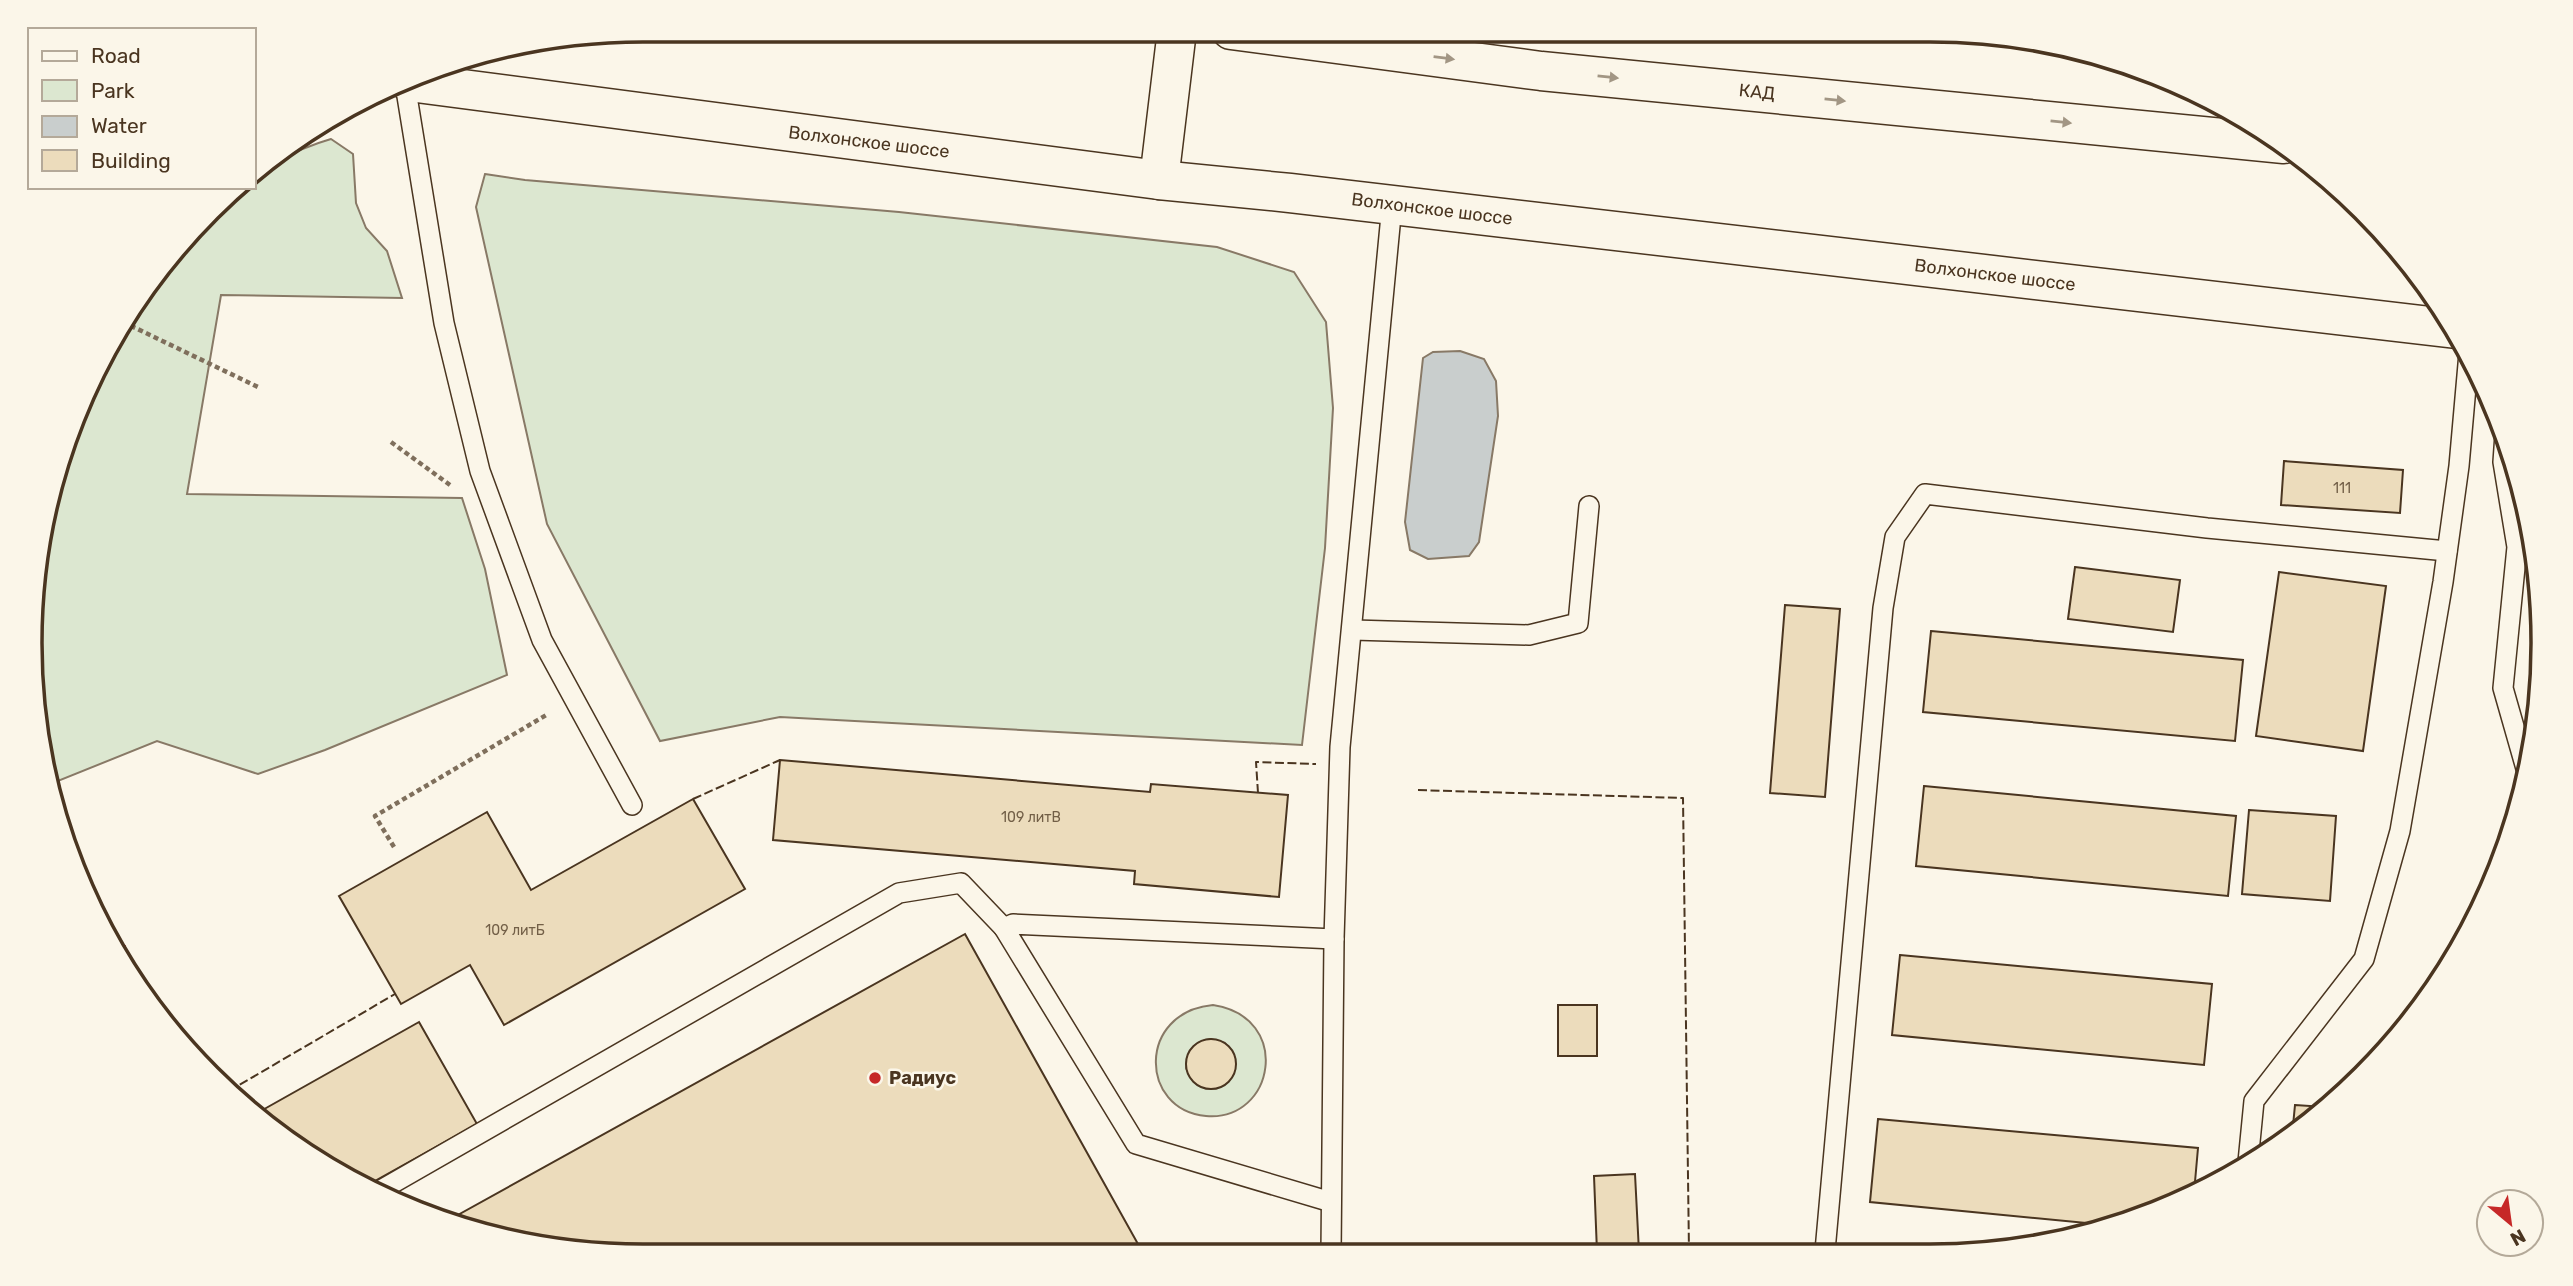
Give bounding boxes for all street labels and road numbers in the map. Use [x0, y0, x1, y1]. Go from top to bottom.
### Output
street label: КАД [1738, 79, 1776, 105]
street label: Волхонское шоссе [787, 121, 951, 163]
street label: Волхонское шоссе [1350, 188, 1514, 230]
street label: Волхонское шоссе [1913, 254, 2077, 296]

